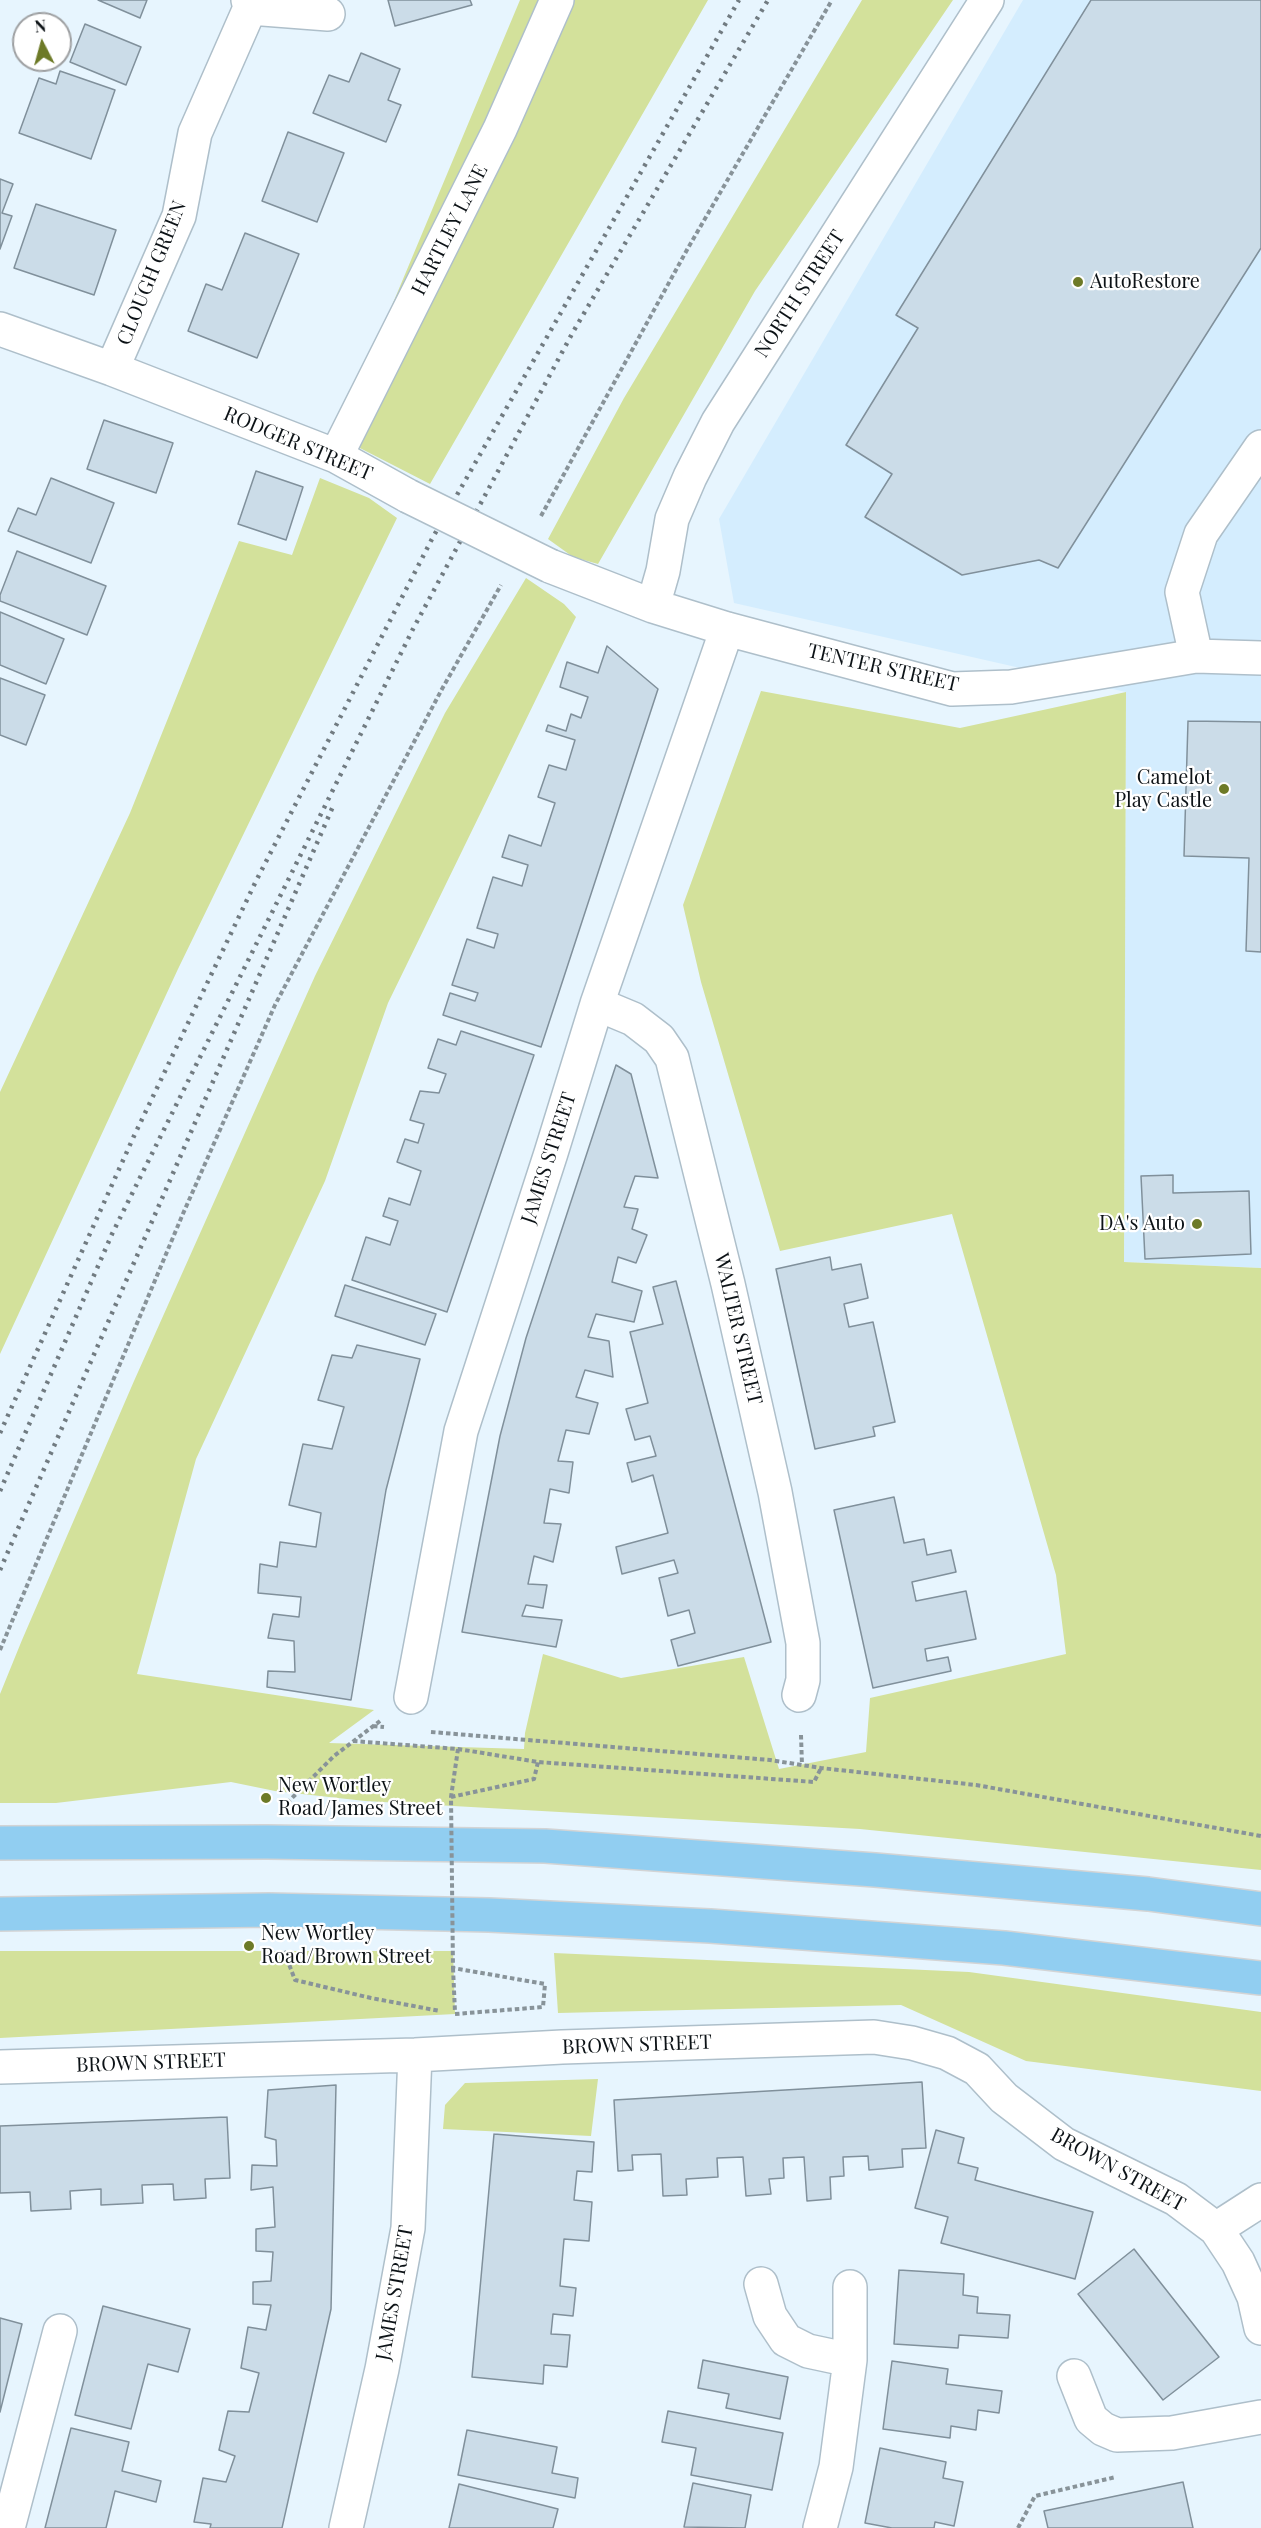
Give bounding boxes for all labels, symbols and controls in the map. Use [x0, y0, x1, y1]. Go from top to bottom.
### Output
north arrow [12, 12, 72, 72]
text: N [33, 15, 47, 37]
street label: HARTLEY LANE [407, 161, 493, 299]
street label: CLOUGH GREEN [112, 197, 192, 349]
street label: NORTH STREET [750, 226, 850, 362]
place label: AutoRestore [1090, 270, 1200, 294]
marker: AutoRestore [1071, 275, 1085, 289]
street label: RODGER STREET [220, 402, 376, 486]
street label: TENTER STREET [805, 639, 961, 697]
place label: Camelot Play Castle [1114, 766, 1212, 813]
marker: Camelot Play Castle [1217, 782, 1231, 796]
street label: JAMES STREET [516, 1089, 582, 1227]
place label: DA's Auto [1099, 1212, 1185, 1236]
marker: DA's Auto [1190, 1217, 1204, 1231]
street label: WALTER STREET [709, 1251, 767, 1407]
place label: New Wortley Road/James Street [278, 1774, 442, 1821]
marker: New Wortley Road/James Street [259, 1791, 273, 1805]
place label: New Wortley Road/Brown Street [261, 1922, 432, 1969]
marker: New Wortley Road/Brown Street [242, 1939, 256, 1953]
street label: BROWN STREET [562, 2030, 712, 2060]
street label: BROWN STREET [76, 2048, 226, 2078]
street label: BROWN STREET [1047, 2123, 1189, 2217]
street label: JAMES STREET [371, 2224, 419, 2362]

